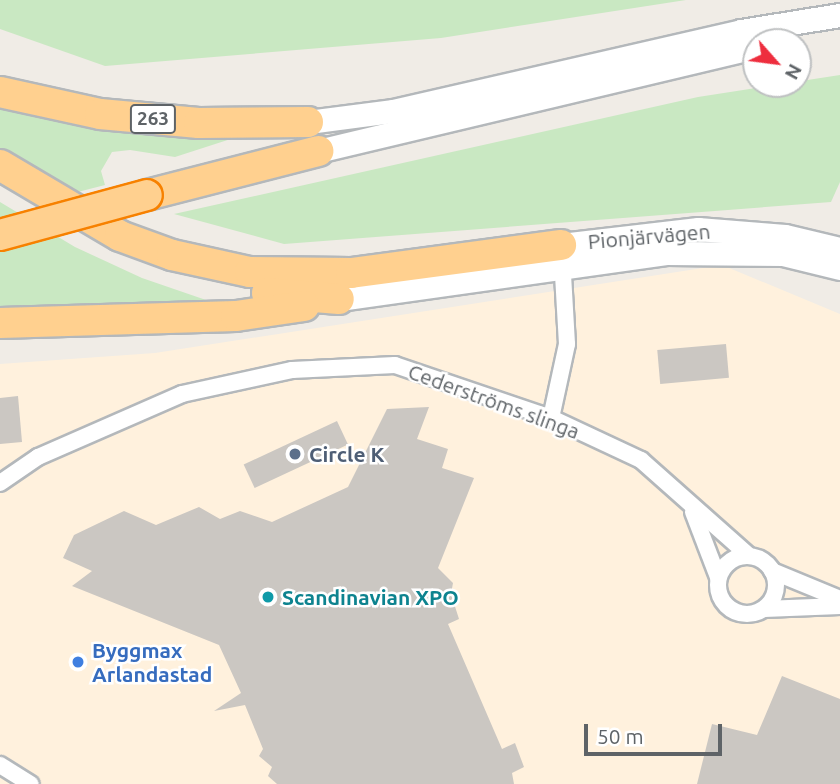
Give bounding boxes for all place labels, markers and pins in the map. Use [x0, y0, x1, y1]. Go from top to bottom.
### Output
place label: Circle K [309, 441, 384, 467]
marker: Circle K [287, 446, 303, 462]
place label: Scandinavian XPO [282, 584, 459, 610]
marker: Scandinavian XPO [260, 589, 276, 605]
place label: Byggmax Arlandastad [92, 637, 212, 687]
marker: Byggmax Arlandastad [70, 654, 86, 670]

